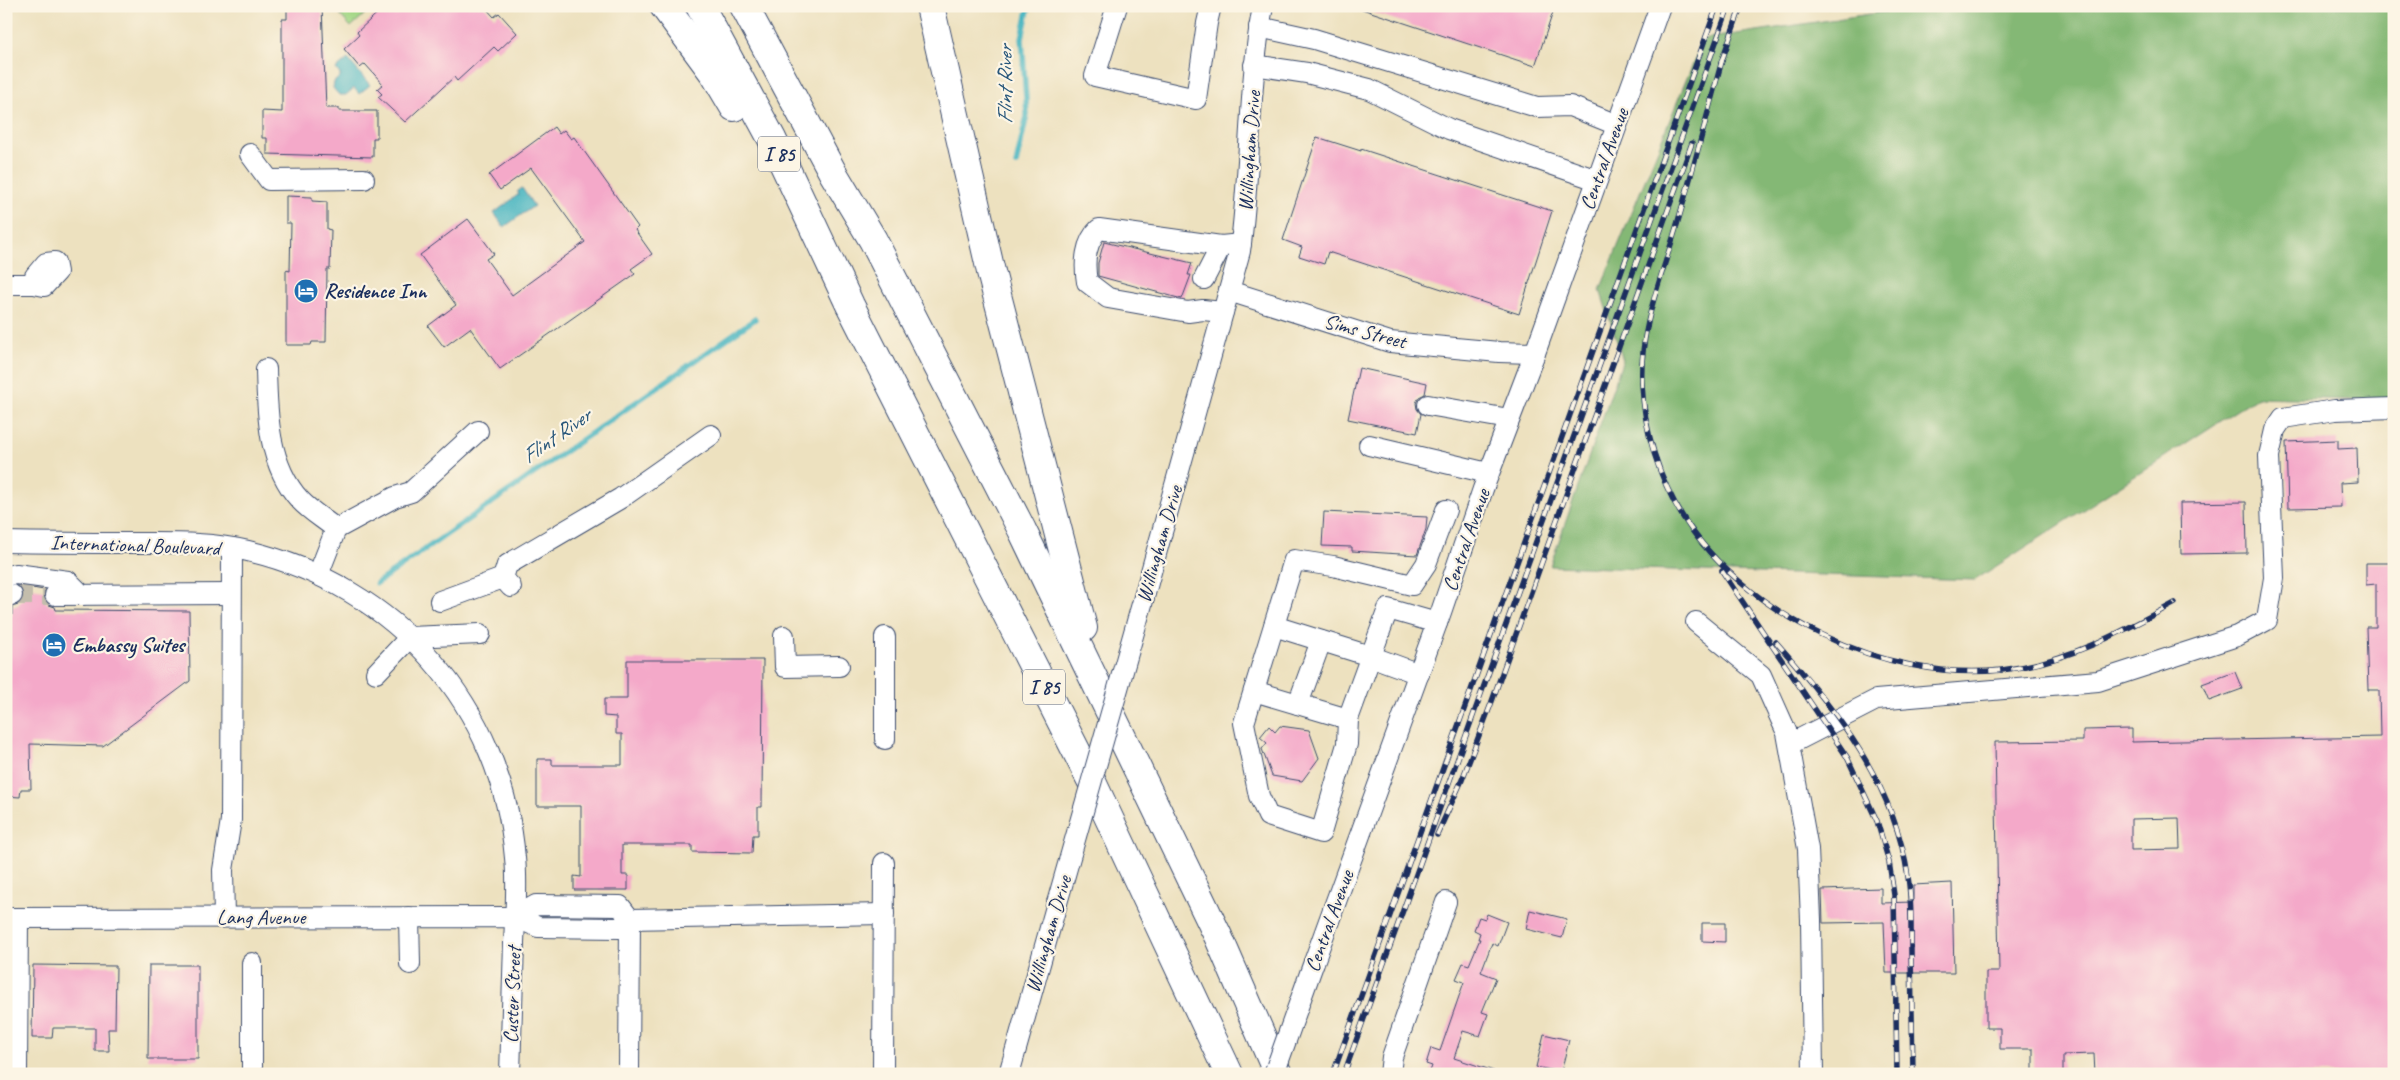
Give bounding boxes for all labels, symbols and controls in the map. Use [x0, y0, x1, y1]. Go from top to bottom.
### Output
water label: Flint River [991, 43, 1019, 124]
street label: Willingham Drive [1232, 89, 1266, 212]
street label: Central Avenue [1574, 104, 1635, 213]
road number: I 85 [758, 136, 800, 172]
hotel icon: Residence Inn [293, 278, 319, 304]
place label: Residence Inn [324, 278, 428, 304]
street label: Sims Street [1321, 308, 1411, 355]
water label: Flint River [516, 400, 599, 470]
street label: Willingham Drive [1130, 481, 1188, 605]
street label: Central Avenue [1436, 484, 1496, 594]
street label: International Boulevard [50, 529, 224, 561]
hotel icon: Embassy Suites [41, 632, 67, 658]
place label: Embassy Suites [72, 632, 187, 659]
road number: I 85 [1023, 670, 1065, 704]
street label: Central Avenue [1299, 866, 1360, 975]
street label: Willingham Drive [1019, 871, 1077, 995]
street label: Lang Avenue [217, 904, 307, 930]
street label: Custer Street [497, 943, 527, 1044]

